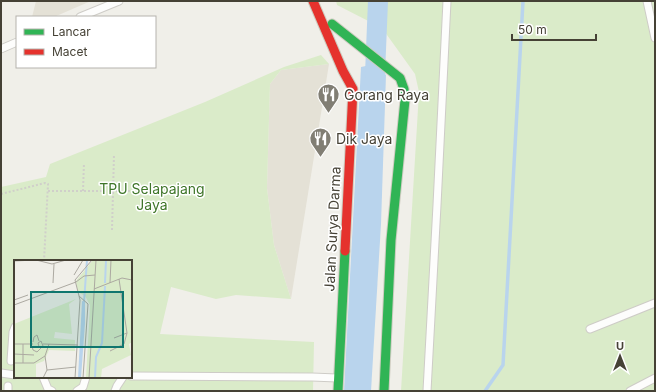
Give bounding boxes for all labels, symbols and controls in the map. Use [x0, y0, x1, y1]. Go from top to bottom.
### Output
legend [16, 16, 156, 68]
scale bar [512, 16, 596, 42]
text: 50 m [518, 22, 547, 37]
text: Lancar [52, 24, 91, 39]
text: Macet [52, 44, 87, 59]
restaurant icon: Gorang Raya [316, 81, 342, 114]
place label: Gorang Raya [344, 86, 429, 103]
restaurant icon: Dik Jaya [307, 125, 333, 158]
place label: Dik Jaya [336, 130, 392, 147]
street label: Jalan Surya Darma [320, 166, 344, 292]
park label: TPU Selapajang Jaya [99, 180, 205, 213]
inset map [14, 260, 132, 378]
north arrow [600, 336, 640, 376]
text: U [616, 339, 624, 353]

